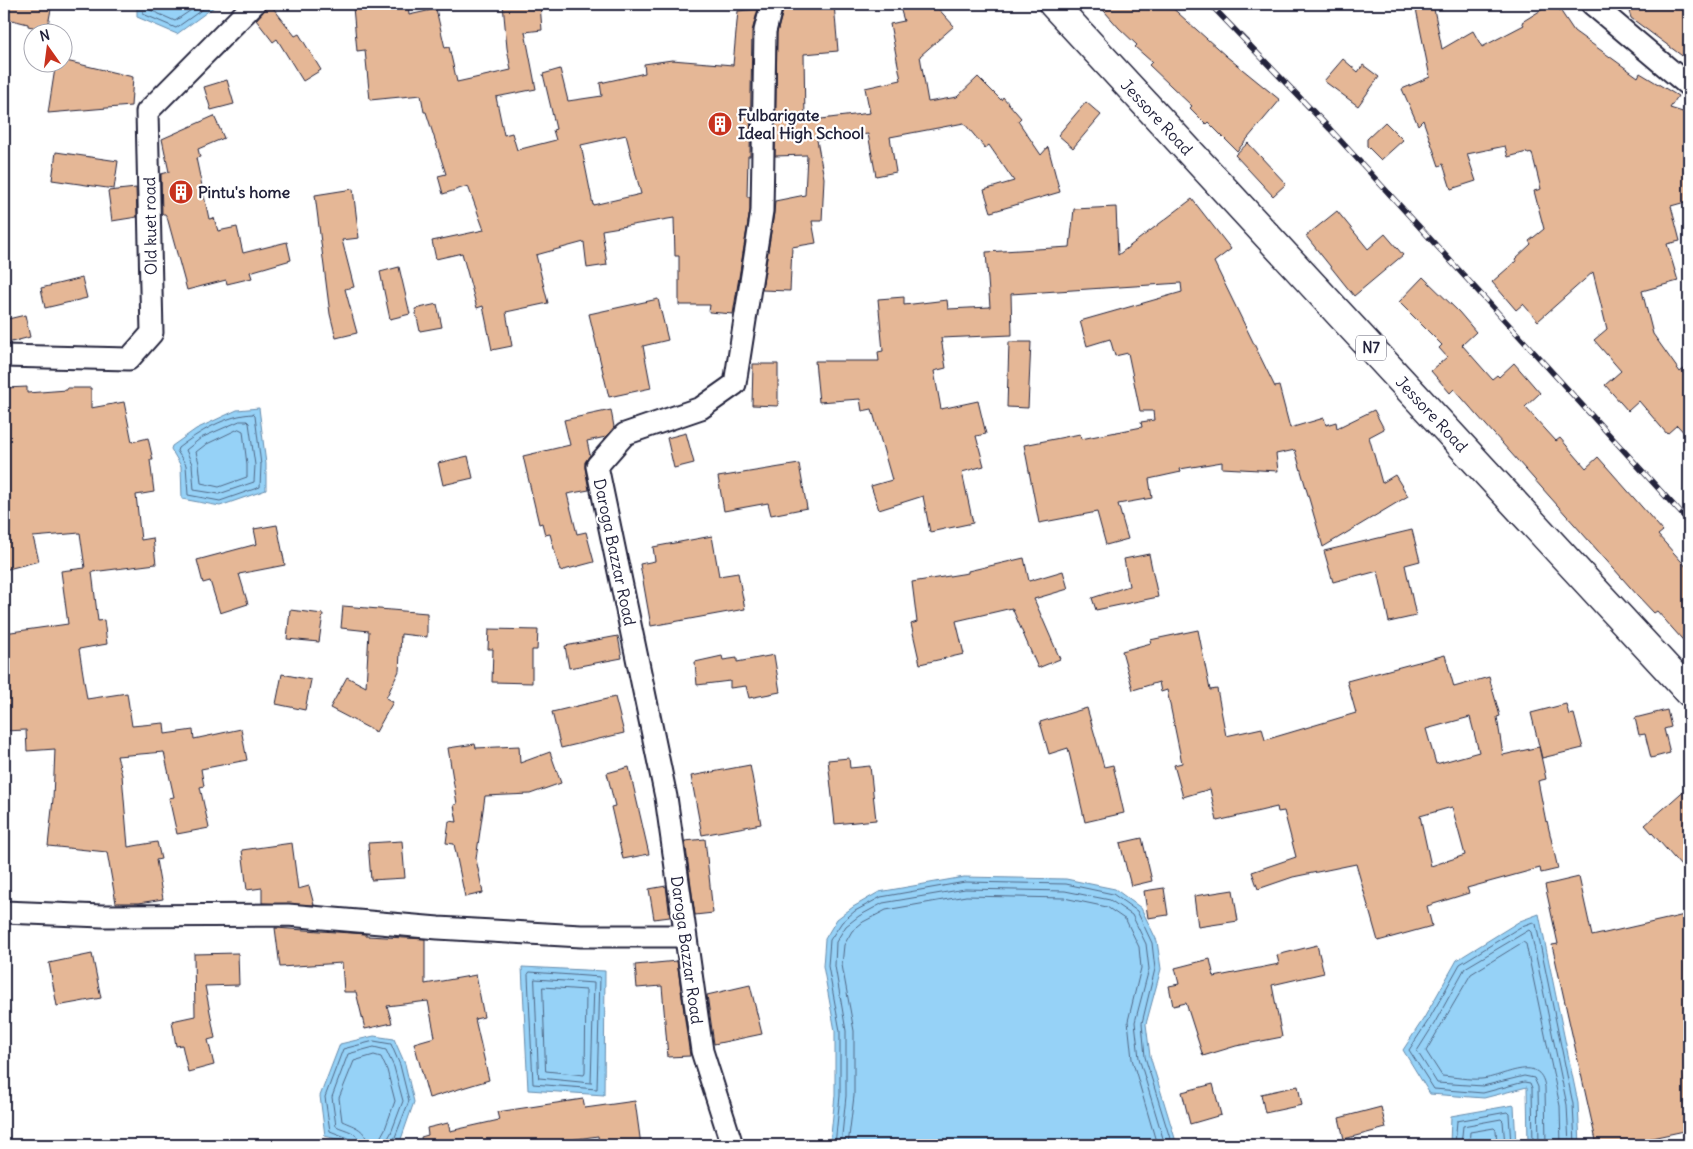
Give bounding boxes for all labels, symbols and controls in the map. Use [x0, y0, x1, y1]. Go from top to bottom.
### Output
north arrow [22, 22, 72, 72]
text: N [38, 25, 52, 45]
street label: Jessore Road [1117, 75, 1197, 159]
place label: Fulbarigate Ideal High School [738, 105, 864, 144]
building icon: Fulbarigate Ideal High School [707, 111, 733, 137]
street label: Old kuet road [139, 177, 161, 275]
building icon: Pintu's home [168, 179, 194, 205]
place label: Pintu's home [198, 182, 290, 202]
road number: N7 [1356, 336, 1386, 360]
street label: Jessore Road [1392, 372, 1472, 456]
street label: Daroga Bazzar Road [590, 477, 640, 627]
street label: Daroga Bazzar Road [667, 875, 707, 1025]

